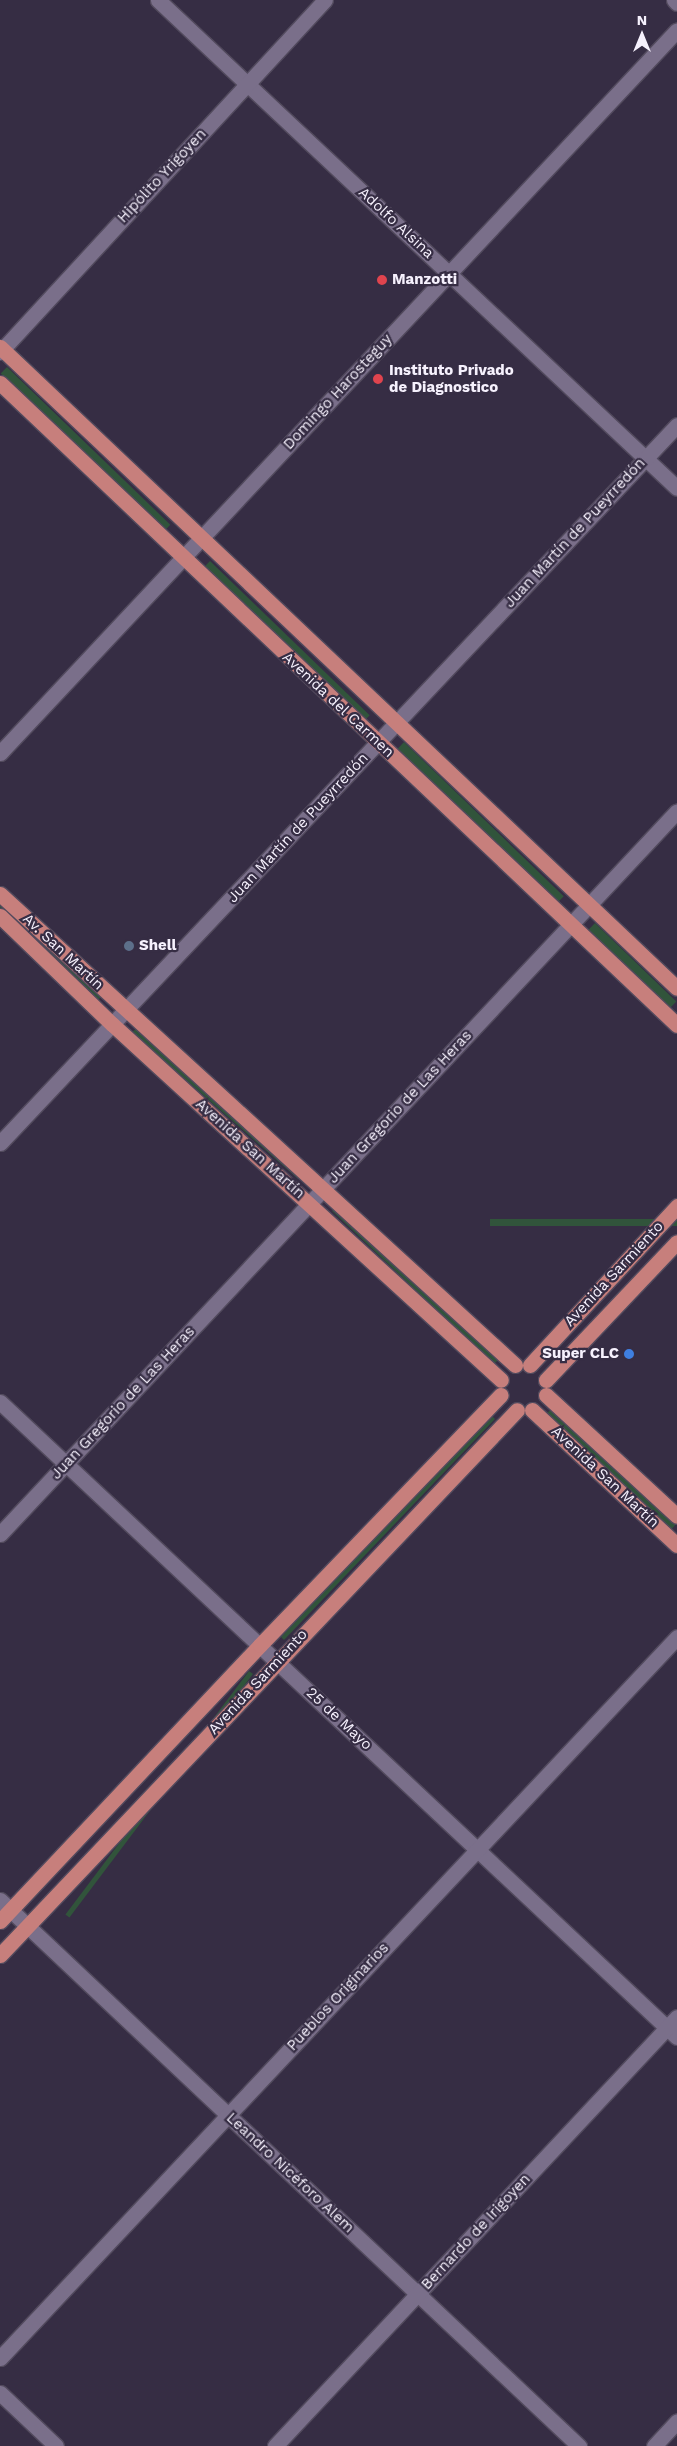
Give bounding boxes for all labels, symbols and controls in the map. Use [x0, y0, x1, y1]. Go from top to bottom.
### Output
north arrow [617, 10, 667, 60]
text: N [637, 12, 647, 28]
street label: Hipólito Yrigoyen [114, 125, 210, 227]
street label: Adolfo Alsina [354, 183, 438, 263]
place label: Manzotti [392, 271, 457, 289]
marker: Manzotti [376, 274, 388, 286]
street label: Domingo Harosteguy [280, 330, 396, 454]
place label: Instituto Privado de Diagnostico [389, 361, 514, 396]
marker: Instituto Privado de Diagnostico [371, 372, 385, 386]
street label: Juan Martín de Pueyrredón [501, 454, 649, 612]
street label: Avenida del Carmen [278, 648, 398, 762]
street label: Juan Martín de Pueyrredón [224, 749, 372, 907]
street label: Av. San Martín [19, 910, 107, 994]
place label: Shell [139, 937, 176, 955]
marker: Shell [123, 940, 135, 952]
street label: Juan Gregorio de Las Heras [324, 1027, 476, 1187]
street label: Avenida San Martín [192, 1095, 308, 1203]
street label: Avenida Sarmiento [560, 1218, 668, 1330]
street label: Juan Gregorio de Las Heras [47, 1323, 199, 1483]
place label: Super CLC [542, 1345, 619, 1363]
marker: Super CLC [623, 1348, 635, 1360]
street label: Avenida San Martín [547, 1422, 663, 1532]
street label: Avenida Sarmiento [204, 1626, 312, 1738]
street label: 25 de Mayo [302, 1684, 376, 1754]
street label: Pueblos Originarios [283, 1939, 393, 2055]
street label: Leandro Nicéforo Alem [222, 2109, 358, 2237]
street label: Bernardo de Irigoyen [418, 2170, 534, 2294]

